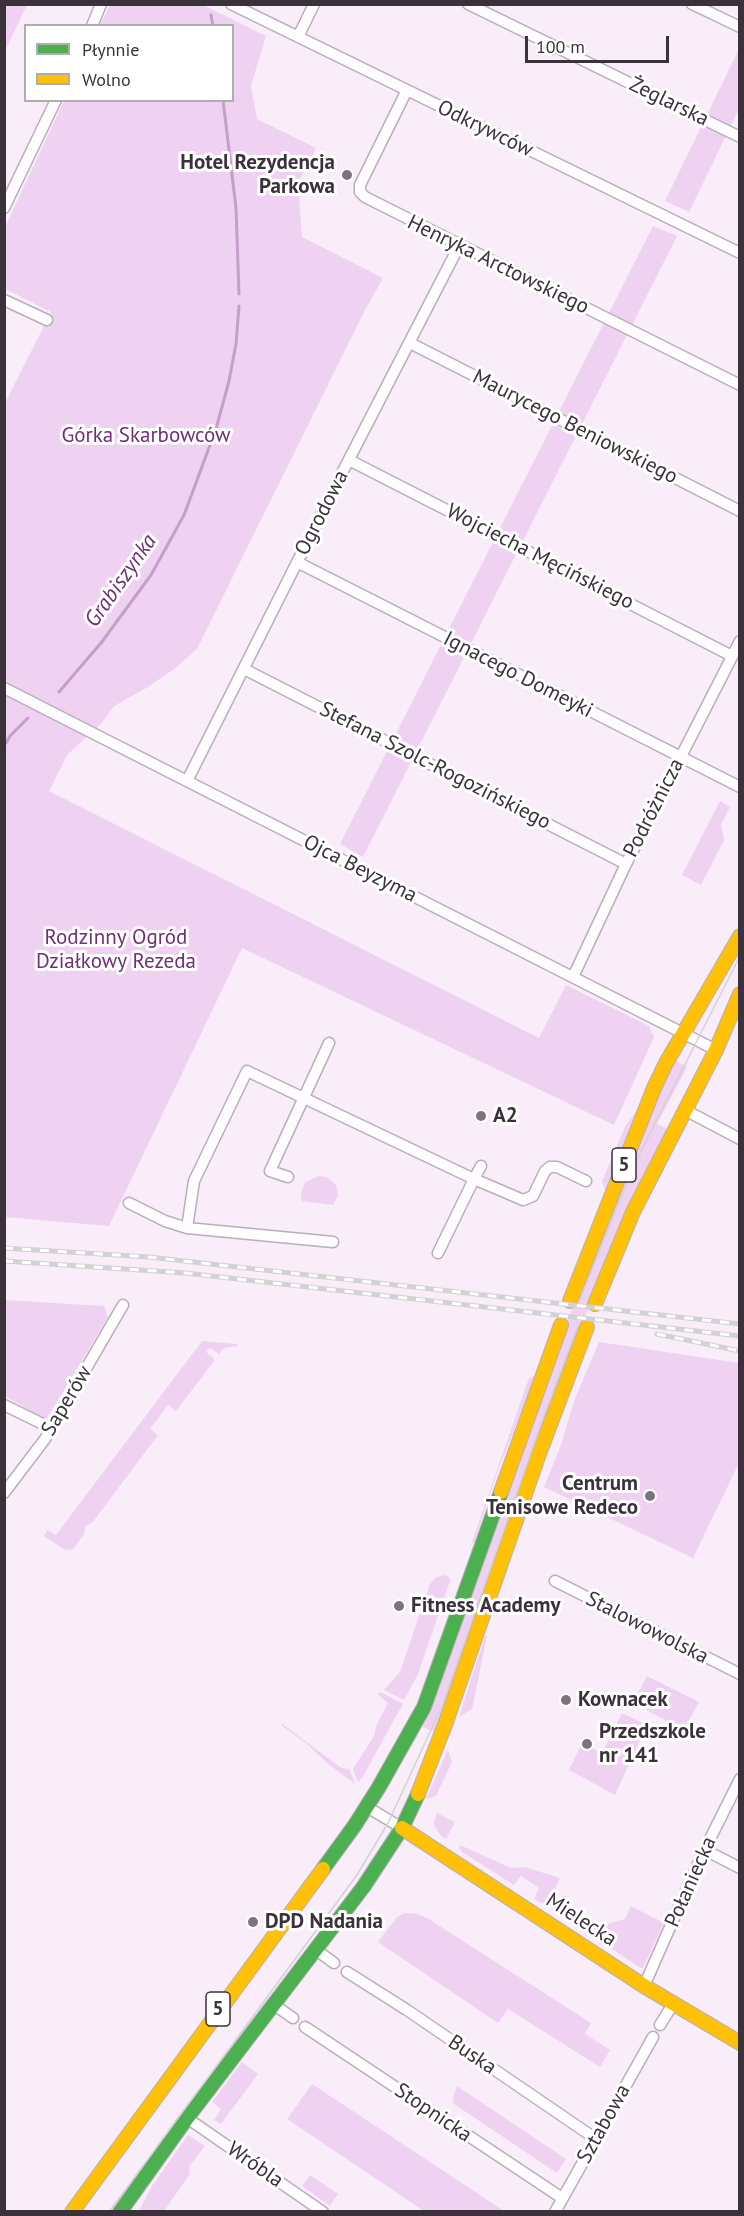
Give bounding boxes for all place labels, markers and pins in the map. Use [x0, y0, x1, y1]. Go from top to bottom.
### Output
place label: Hotel Rezydencja Parkowa [180, 150, 335, 200]
marker: Hotel Rezydencja Parkowa [340, 168, 354, 182]
place label: A2 [493, 1103, 518, 1129]
marker: A2 [474, 1109, 488, 1123]
place label: Centrum Tenisowe Redeco [486, 1471, 638, 1521]
marker: Centrum Tenisowe Redeco [643, 1489, 657, 1503]
place label: Fitness Academy [411, 1593, 561, 1619]
marker: Fitness Academy [392, 1599, 406, 1613]
place label: Kownacek [578, 1687, 668, 1713]
marker: Kownacek [559, 1693, 573, 1707]
place label: Przedszkole nr 141 [599, 1719, 706, 1769]
marker: Przedszkole nr 141 [580, 1737, 594, 1751]
place label: DPD Nadania [265, 1909, 383, 1935]
marker: DPD Nadania [246, 1915, 260, 1929]

